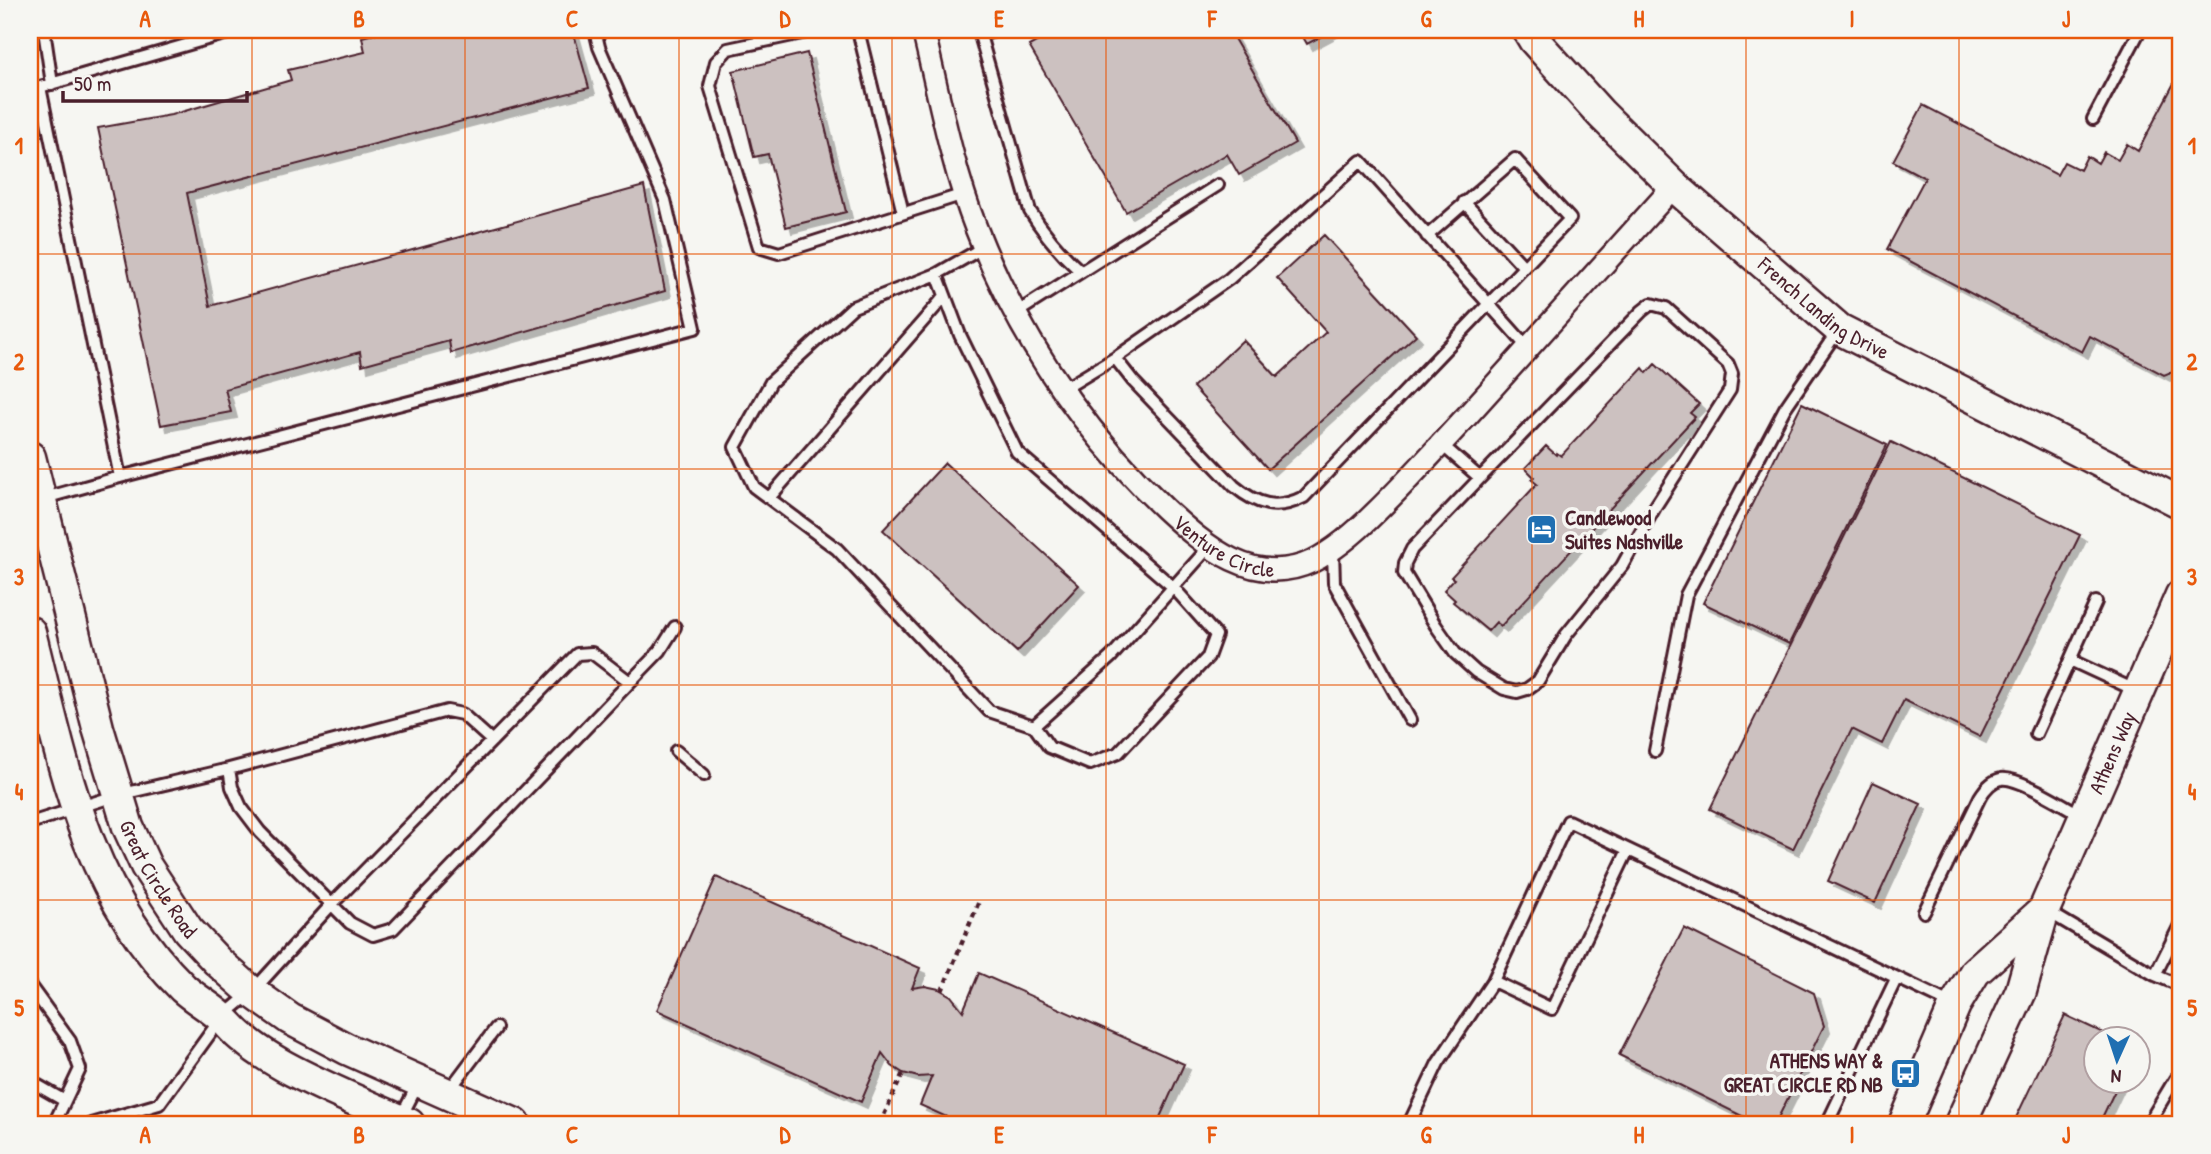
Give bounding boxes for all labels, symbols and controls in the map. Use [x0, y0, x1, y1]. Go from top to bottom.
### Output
text: A [139, 3, 151, 34]
text: B [353, 3, 365, 34]
text: C [566, 3, 578, 34]
text: D [780, 3, 792, 34]
text: E [994, 3, 1005, 34]
text: F [1207, 3, 1218, 34]
text: G [1420, 3, 1432, 34]
text: H [1634, 3, 1645, 34]
text: I [1849, 3, 1855, 34]
text: J [2062, 3, 2071, 34]
scale bar [63, 60, 247, 104]
text: 50 m [74, 69, 111, 98]
text: 1 [15, 130, 23, 161]
text: 1 [2188, 130, 2196, 161]
street label: French Landing Drive [1751, 250, 1894, 366]
text: 2 [14, 346, 25, 377]
text: 2 [2187, 346, 2198, 377]
place label: Candlewood Suites Nashville [1565, 503, 1684, 556]
street label: Venture Circle [1167, 508, 1275, 584]
hotel icon: Candlewood Suites Nashville [1525, 513, 1559, 547]
text: 3 [14, 561, 24, 592]
text: 3 [2187, 561, 2197, 592]
street label: Athens Way [2081, 707, 2143, 798]
text: 4 [15, 776, 24, 807]
text: 4 [2188, 776, 2197, 807]
street label: Great Circle Road [113, 817, 204, 945]
text: 5 [14, 992, 24, 1023]
text: 5 [2187, 992, 2197, 1023]
north arrow [2082, 1024, 2152, 1094]
place label: ATHENS WAY & GREAT CIRCLE RD NB [1724, 1046, 1883, 1099]
bus stop icon: ATHENS WAY & GREAT CIRCLE RD NB [1889, 1056, 1923, 1090]
text: N [2110, 1064, 2122, 1090]
text: A [139, 1119, 151, 1150]
text: B [353, 1119, 365, 1150]
text: C [566, 1119, 578, 1150]
text: D [780, 1119, 792, 1150]
text: E [994, 1119, 1005, 1150]
text: F [1207, 1119, 1218, 1150]
text: G [1420, 1119, 1432, 1150]
text: H [1634, 1119, 1645, 1150]
text: I [1849, 1119, 1855, 1150]
text: J [2062, 1119, 2071, 1150]

